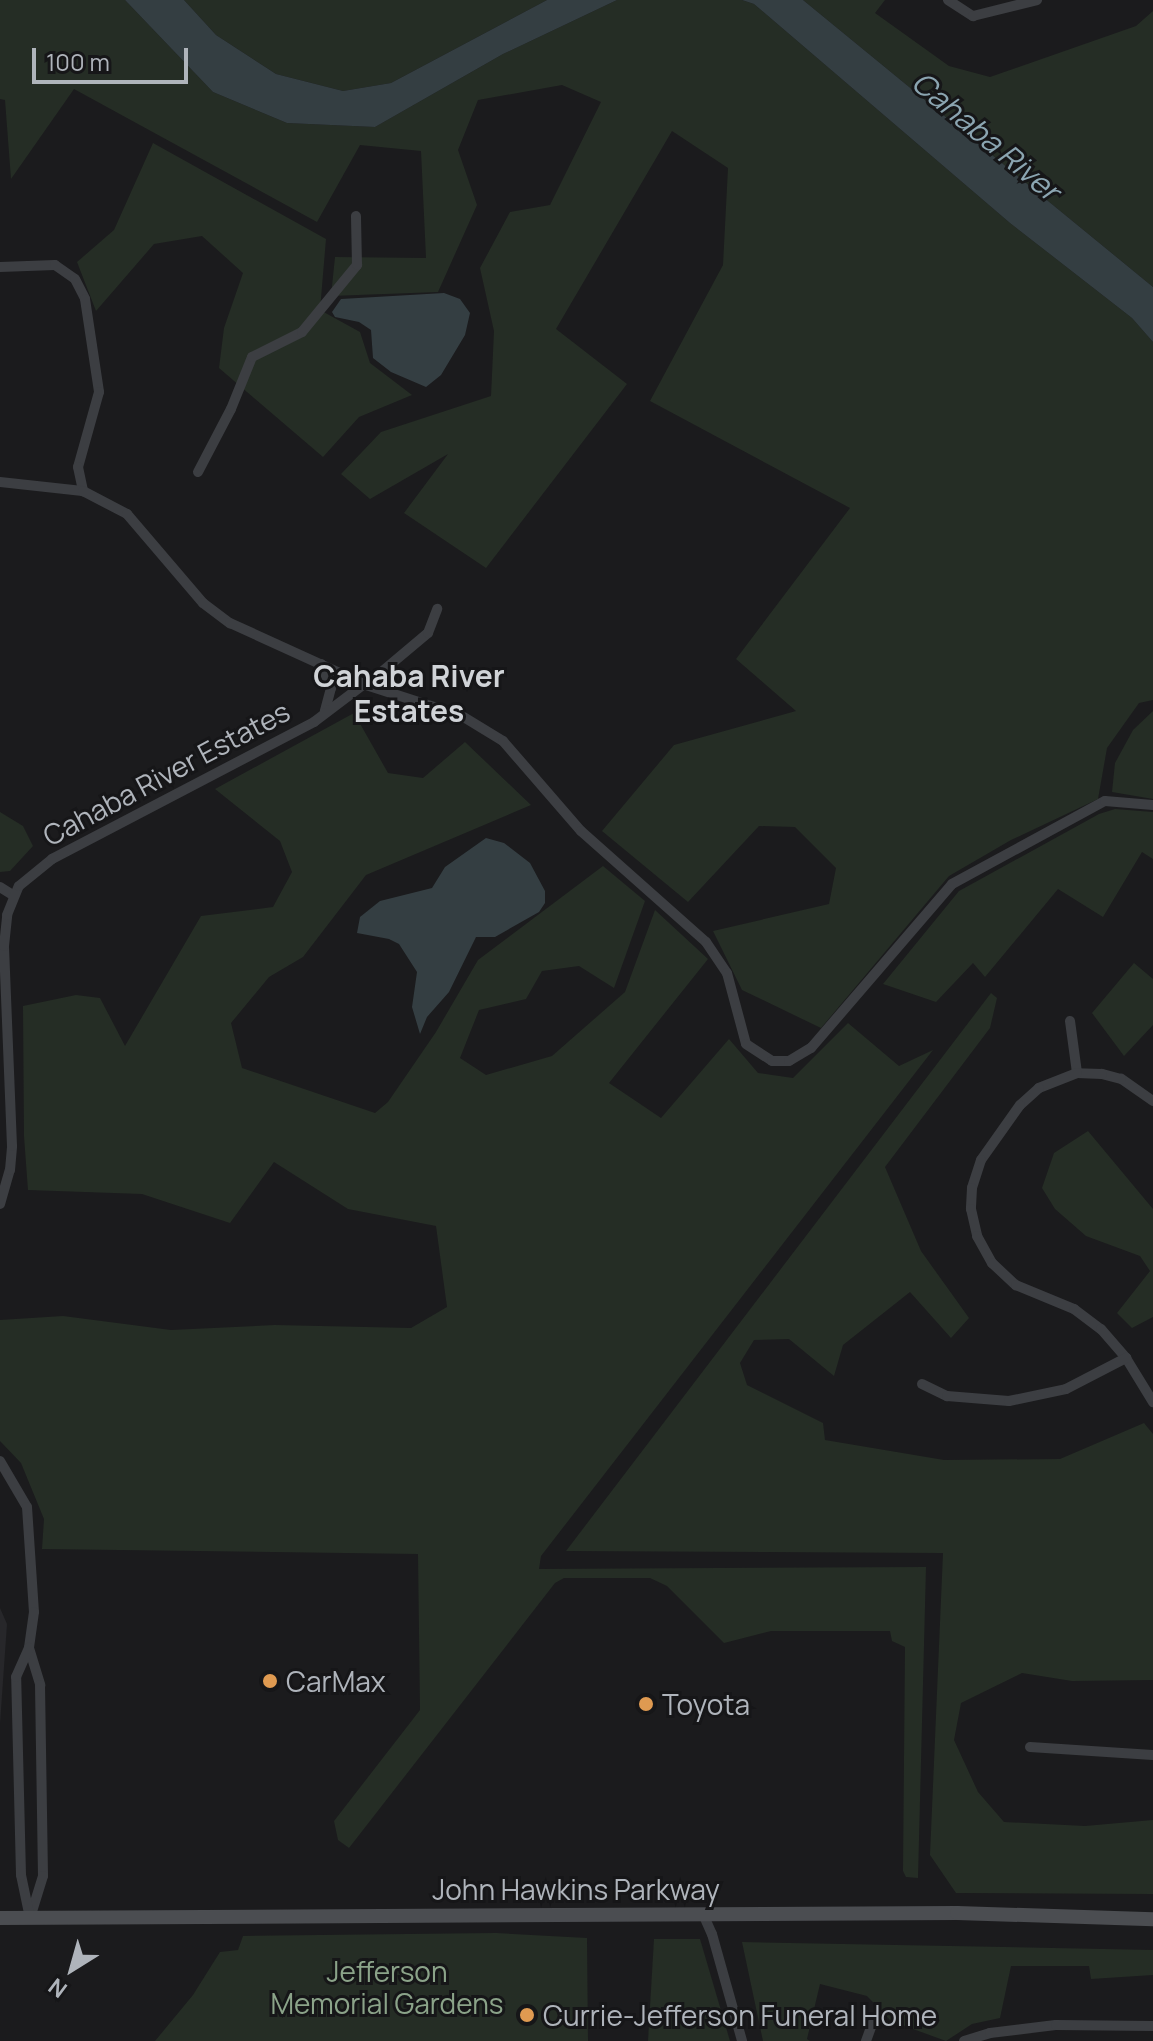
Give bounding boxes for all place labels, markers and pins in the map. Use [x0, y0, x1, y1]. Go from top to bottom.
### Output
place label: CarMax [286, 1664, 386, 1698]
marker: CarMax [261, 1672, 279, 1690]
place label: Toyota [662, 1687, 750, 1721]
marker: Toyota [637, 1695, 655, 1713]
place label: Currie-Jefferson Funeral Home [543, 1998, 937, 2032]
marker: Currie-Jefferson Funeral Home [518, 2006, 536, 2024]

